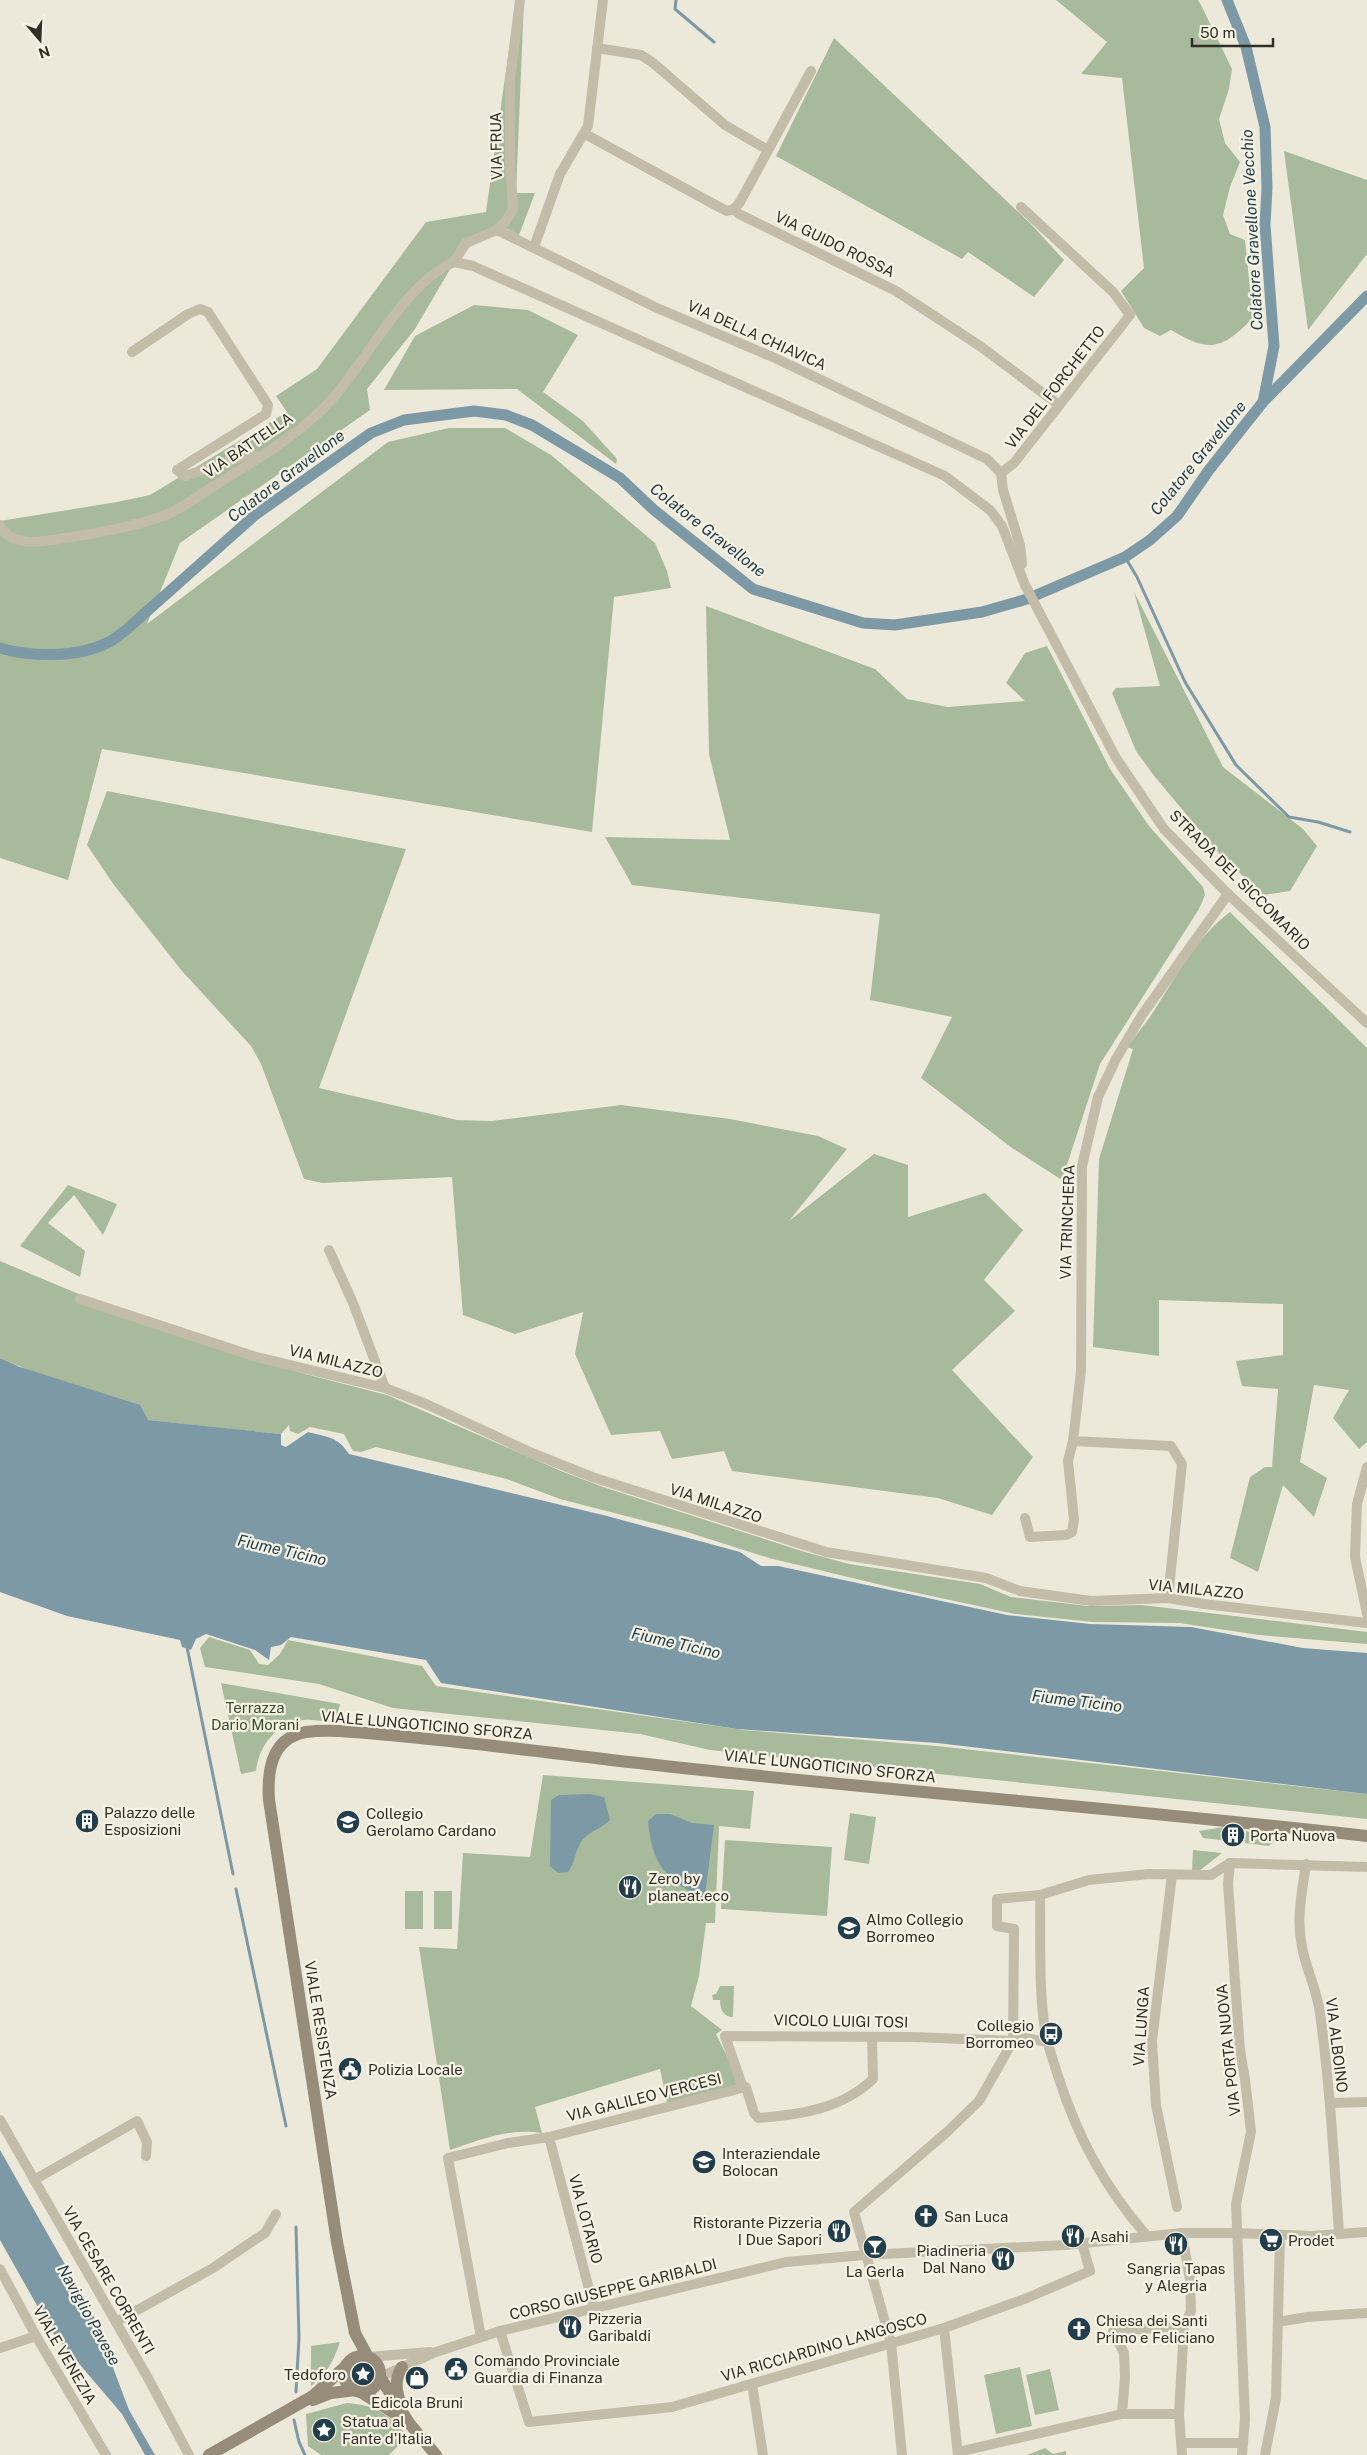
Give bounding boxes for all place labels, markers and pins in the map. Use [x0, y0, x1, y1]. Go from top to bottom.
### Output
place label: Palazzo delle Esposizioni [104, 1804, 195, 1838]
place label: Collegio Gerolamo Cardano [366, 1805, 496, 1839]
building icon: Palazzo delle Esposizioni [74, 1808, 100, 1834]
school or university icon: Collegio Gerolamo Cardano [335, 1809, 361, 1835]
building icon: Porta Nuova [1220, 1822, 1246, 1848]
place label: Porta Nuova [1250, 1827, 1335, 1844]
place label: Zero by planeat.eco [648, 1870, 729, 1904]
restaurant icon: Zero by planeat.eco [617, 1874, 643, 1900]
place label: Almo Collegio Borromeo [866, 1911, 963, 1945]
school or university icon: Almo Collegio Borromeo [836, 1915, 862, 1941]
place label: Collegio Borromeo [965, 2017, 1034, 2051]
bus stop icon: Collegio Borromeo [1038, 2021, 1064, 2047]
public building icon: Polizia Locale [337, 2056, 363, 2082]
place label: Polizia Locale [368, 2061, 463, 2078]
place label: Interaziendale Bolocan [722, 2145, 821, 2179]
school or university icon: Interaziendale Bolocan [691, 2149, 717, 2175]
church icon: San Luca [913, 2203, 939, 2229]
place label: San Luca [944, 2208, 1008, 2225]
place label: Ristorante Pizzeria I Due Sapori [693, 2214, 822, 2248]
restaurant icon: Ristorante Pizzeria I Due Sapori [826, 2218, 852, 2244]
restaurant icon: Asahi [1060, 2223, 1086, 2249]
supermarket icon: Prodet [1258, 2227, 1284, 2253]
place label: Asahi [1090, 2228, 1129, 2245]
restaurant icon: Sangria Tapas y Alegria [1163, 2231, 1189, 2257]
place label: Prodet [1288, 2232, 1335, 2249]
bar icon: La Gerla [862, 2234, 888, 2260]
place label: Piadineria Dal Nano [917, 2242, 986, 2276]
restaurant icon: Piadineria Dal Nano [990, 2246, 1016, 2272]
place label: Sangria Tapas y Alegria [1127, 2260, 1225, 2294]
place label: La Gerla [846, 2263, 904, 2280]
place label: Pizzeria Garibaldi [588, 2310, 651, 2344]
place label: Chiesa dei Santi Primo e Feliciano [1096, 2312, 1215, 2346]
restaurant icon: Pizzeria Garibaldi [557, 2314, 583, 2340]
church icon: Chiesa dei Santi Primo e Feliciano [1066, 2316, 1092, 2342]
place label: Comando Provinciale Guardia di Finanza [474, 2352, 620, 2386]
public building icon: Comando Provinciale Guardia di Finanza [443, 2356, 469, 2382]
place icon: Tedoforo [350, 2361, 376, 2387]
shop icon: Edicola Bruni [404, 2365, 430, 2391]
place label: Tedoforo [284, 2366, 346, 2383]
place label: Edicola Bruni [371, 2394, 463, 2411]
place label: Statua al Fante d'Italia [342, 2413, 432, 2447]
place icon: Statua al Fante d'Italia [311, 2417, 337, 2443]

